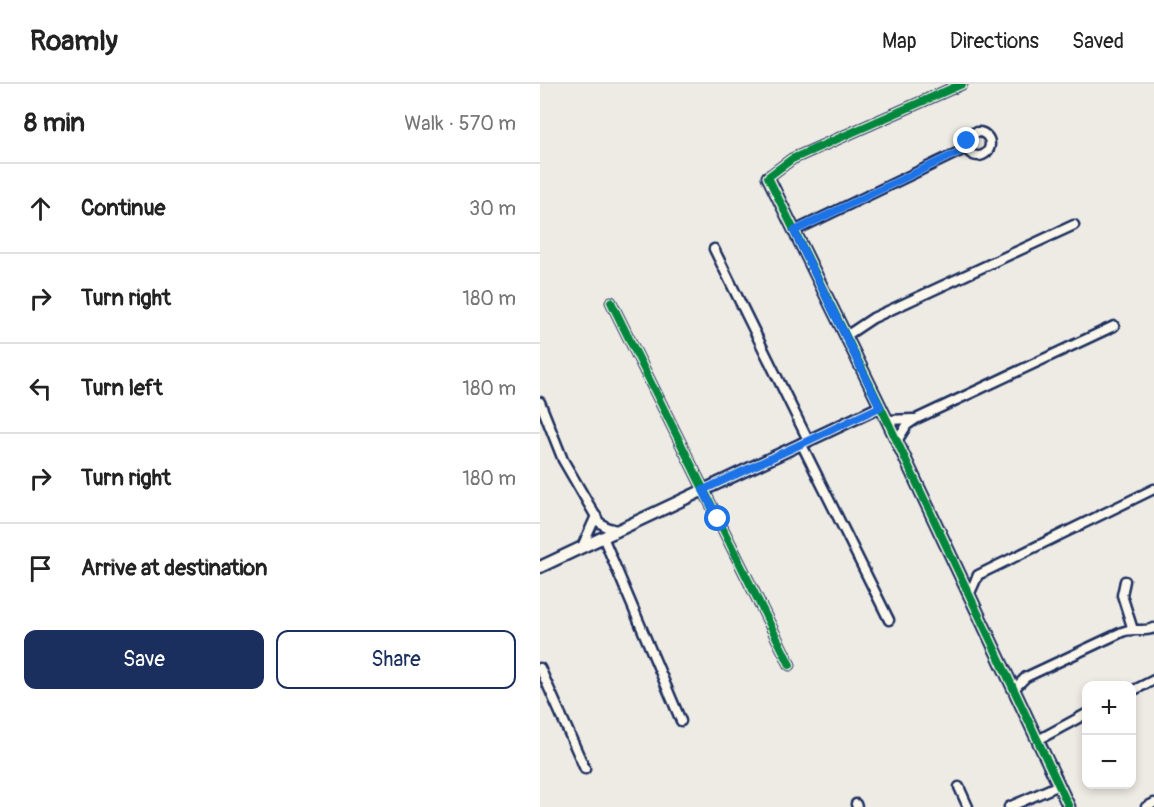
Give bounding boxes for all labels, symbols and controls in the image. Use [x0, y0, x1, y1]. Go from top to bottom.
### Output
text: Roamly [30, 24, 118, 59]
text: Map [882, 28, 917, 55]
text: Directions [950, 28, 1039, 55]
text: Saved [1072, 28, 1124, 55]
text: 8 min [24, 107, 85, 139]
text: Walk · 570 m [404, 111, 516, 136]
route end [953, 127, 979, 153]
icon: ahead [24, 192, 57, 225]
text: Continue [81, 194, 165, 222]
text: 30 m [469, 196, 516, 221]
icon: right [24, 282, 57, 315]
text: Turn right [81, 284, 171, 312]
text: 180 m [462, 286, 516, 311]
icon: left [24, 372, 57, 405]
text: Turn left [81, 374, 163, 402]
text: 180 m [462, 376, 516, 401]
icon: right [24, 462, 57, 495]
text: Turn right [81, 464, 171, 492]
text: 180 m [462, 466, 516, 491]
route start [704, 505, 730, 531]
icon: arrive [24, 552, 57, 585]
text: Arrive at destination [81, 554, 267, 582]
button: Save [24, 630, 264, 689]
button: Share [276, 630, 516, 689]
map controls [1082, 681, 1136, 789]
button: + [1082, 681, 1136, 735]
button: − [1082, 735, 1136, 789]

